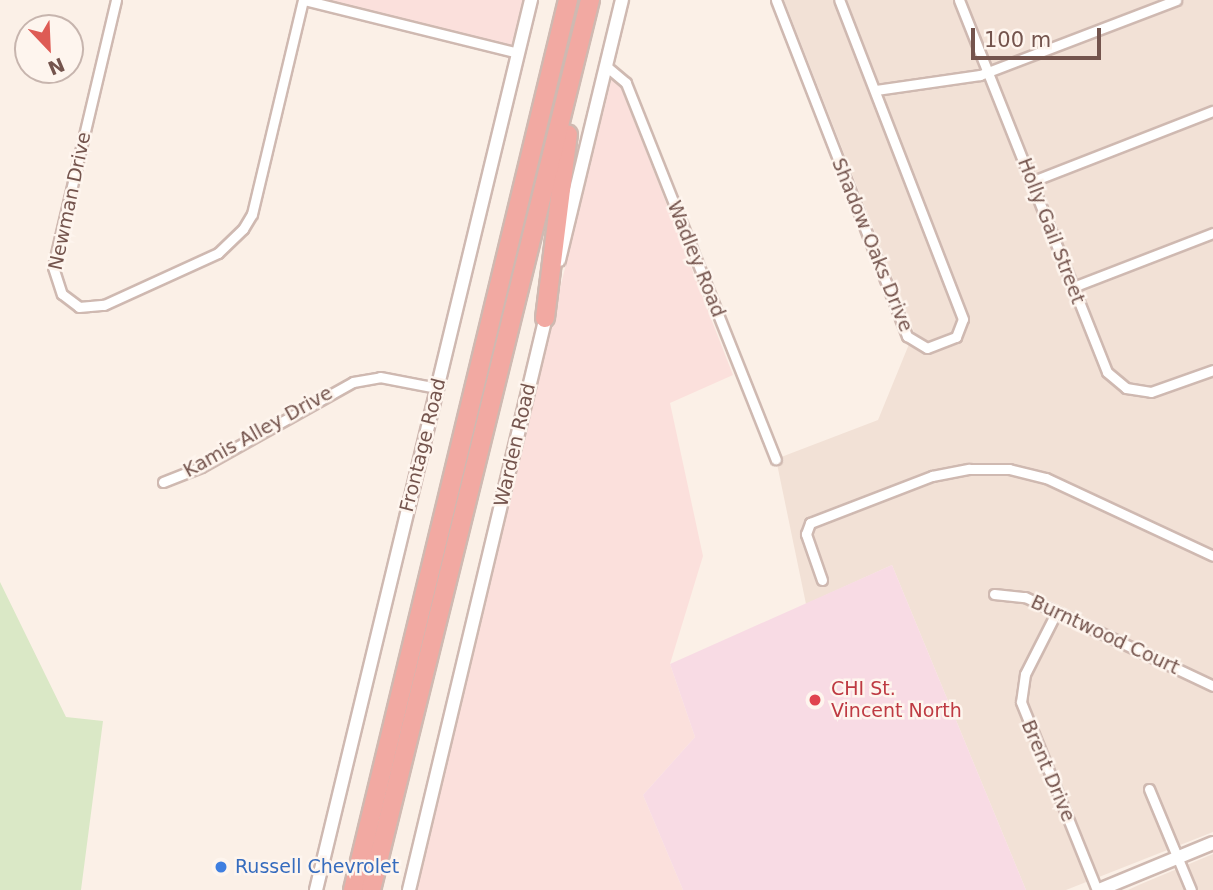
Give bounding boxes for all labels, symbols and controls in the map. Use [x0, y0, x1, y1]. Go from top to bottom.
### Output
north arrow [14, 14, 84, 84]
scale bar [975, 14, 1104, 58]
text: 100 m [984, 28, 1051, 52]
text: N [45, 53, 68, 80]
street label: Newman Drive [44, 130, 96, 272]
street label: Shadow Oaks Drive [827, 155, 917, 335]
street label: Holly Gail Street [1013, 155, 1089, 307]
street label: Wadley Road [662, 198, 730, 320]
street label: Frontage Road [395, 376, 451, 514]
street label: Warden Road [490, 381, 540, 509]
street label: Kamis Alley Drive [180, 382, 336, 482]
street label: Burntwood Court [1027, 591, 1183, 679]
place label: CHI St. Vincent North [831, 678, 962, 722]
marker: CHI St. Vincent North [805, 690, 825, 710]
street label: Brent Drive [1016, 717, 1080, 825]
place label: Russell Chevrolet [235, 856, 399, 878]
marker: Russell Chevrolet [213, 859, 229, 875]

